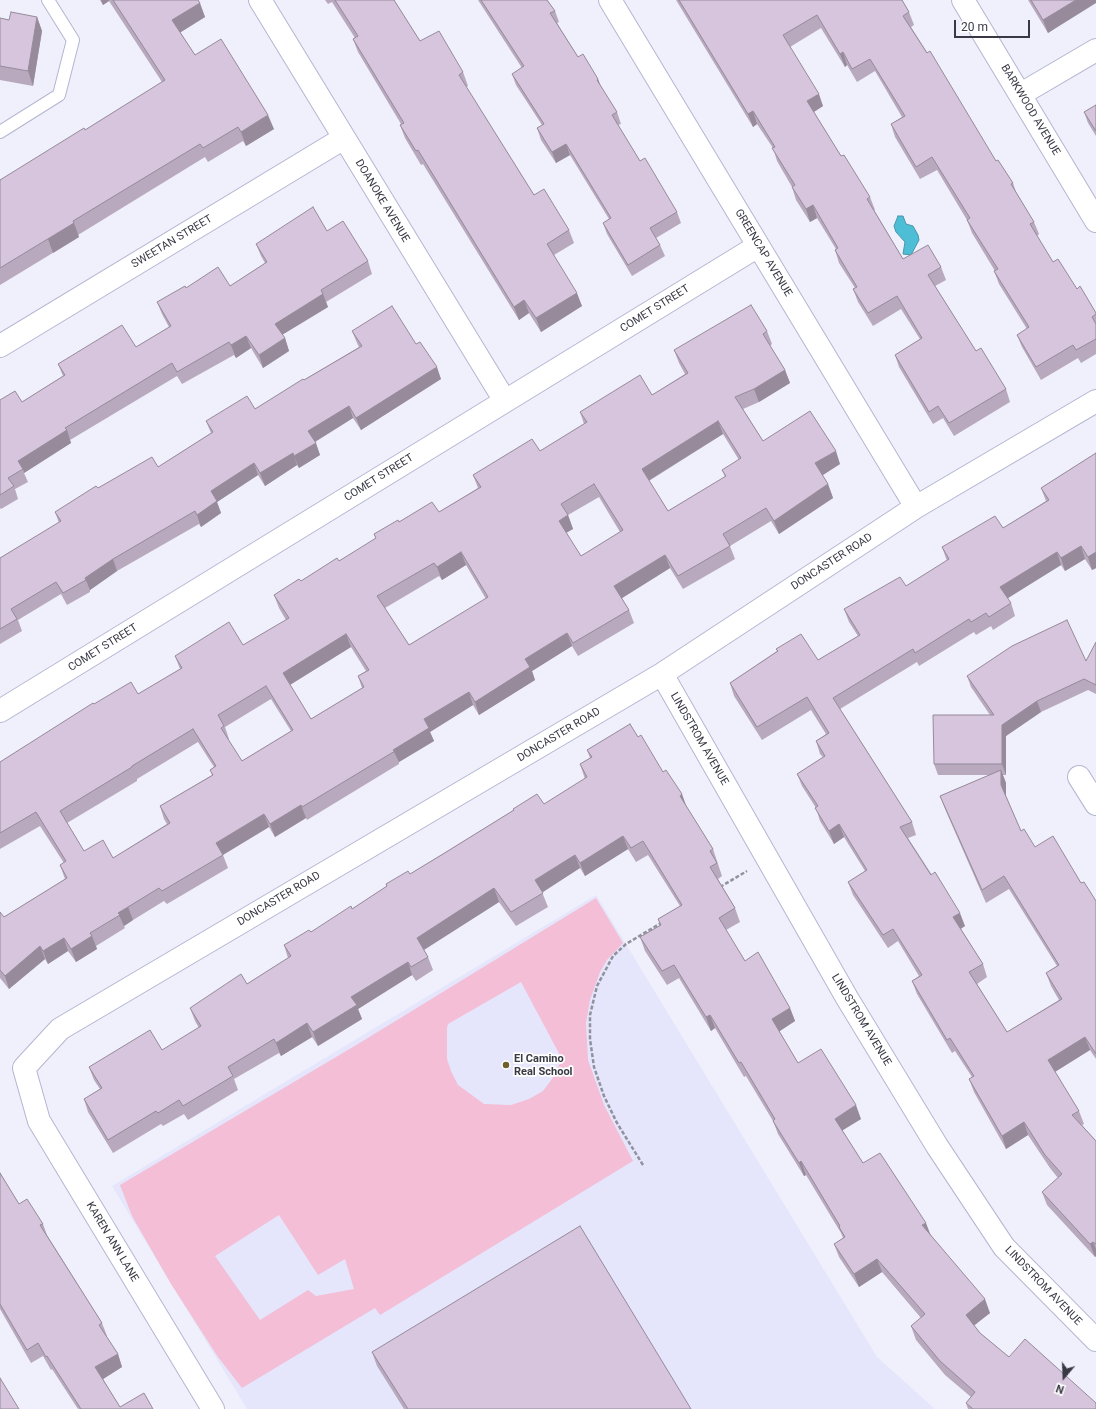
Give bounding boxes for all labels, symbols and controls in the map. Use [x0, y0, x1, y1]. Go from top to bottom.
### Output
scale bar [956, 12, 1032, 38]
text: 20 m [961, 20, 988, 34]
street label: BARKWOOD AVENUE [998, 62, 1062, 158]
street label: DOANOKE AVENUE [352, 157, 412, 245]
street label: GREENCAP AVENUE [732, 207, 794, 299]
street label: SWEETAN STREET [129, 213, 215, 271]
street label: COMET STREET [618, 282, 692, 336]
street label: COMET STREET [342, 451, 416, 505]
street label: DONCASTER ROAD [789, 531, 875, 593]
street label: COMET STREET [66, 621, 140, 675]
street label: LINDSTROM AVENUE [667, 690, 731, 788]
street label: DONCASTER ROAD [515, 705, 603, 765]
street label: DONCASTER ROAD [235, 869, 323, 929]
street label: LINDSTROM AVENUE [828, 972, 894, 1068]
place label: El Camino Real School [514, 1052, 573, 1078]
marker: El Camino Real School [501, 1060, 511, 1070]
street label: KAREN ANN LANE [83, 1200, 141, 1284]
street label: LINDSTROM AVENUE [1002, 1244, 1084, 1328]
north arrow [1044, 1357, 1084, 1397]
text: N [1054, 1381, 1066, 1396]

